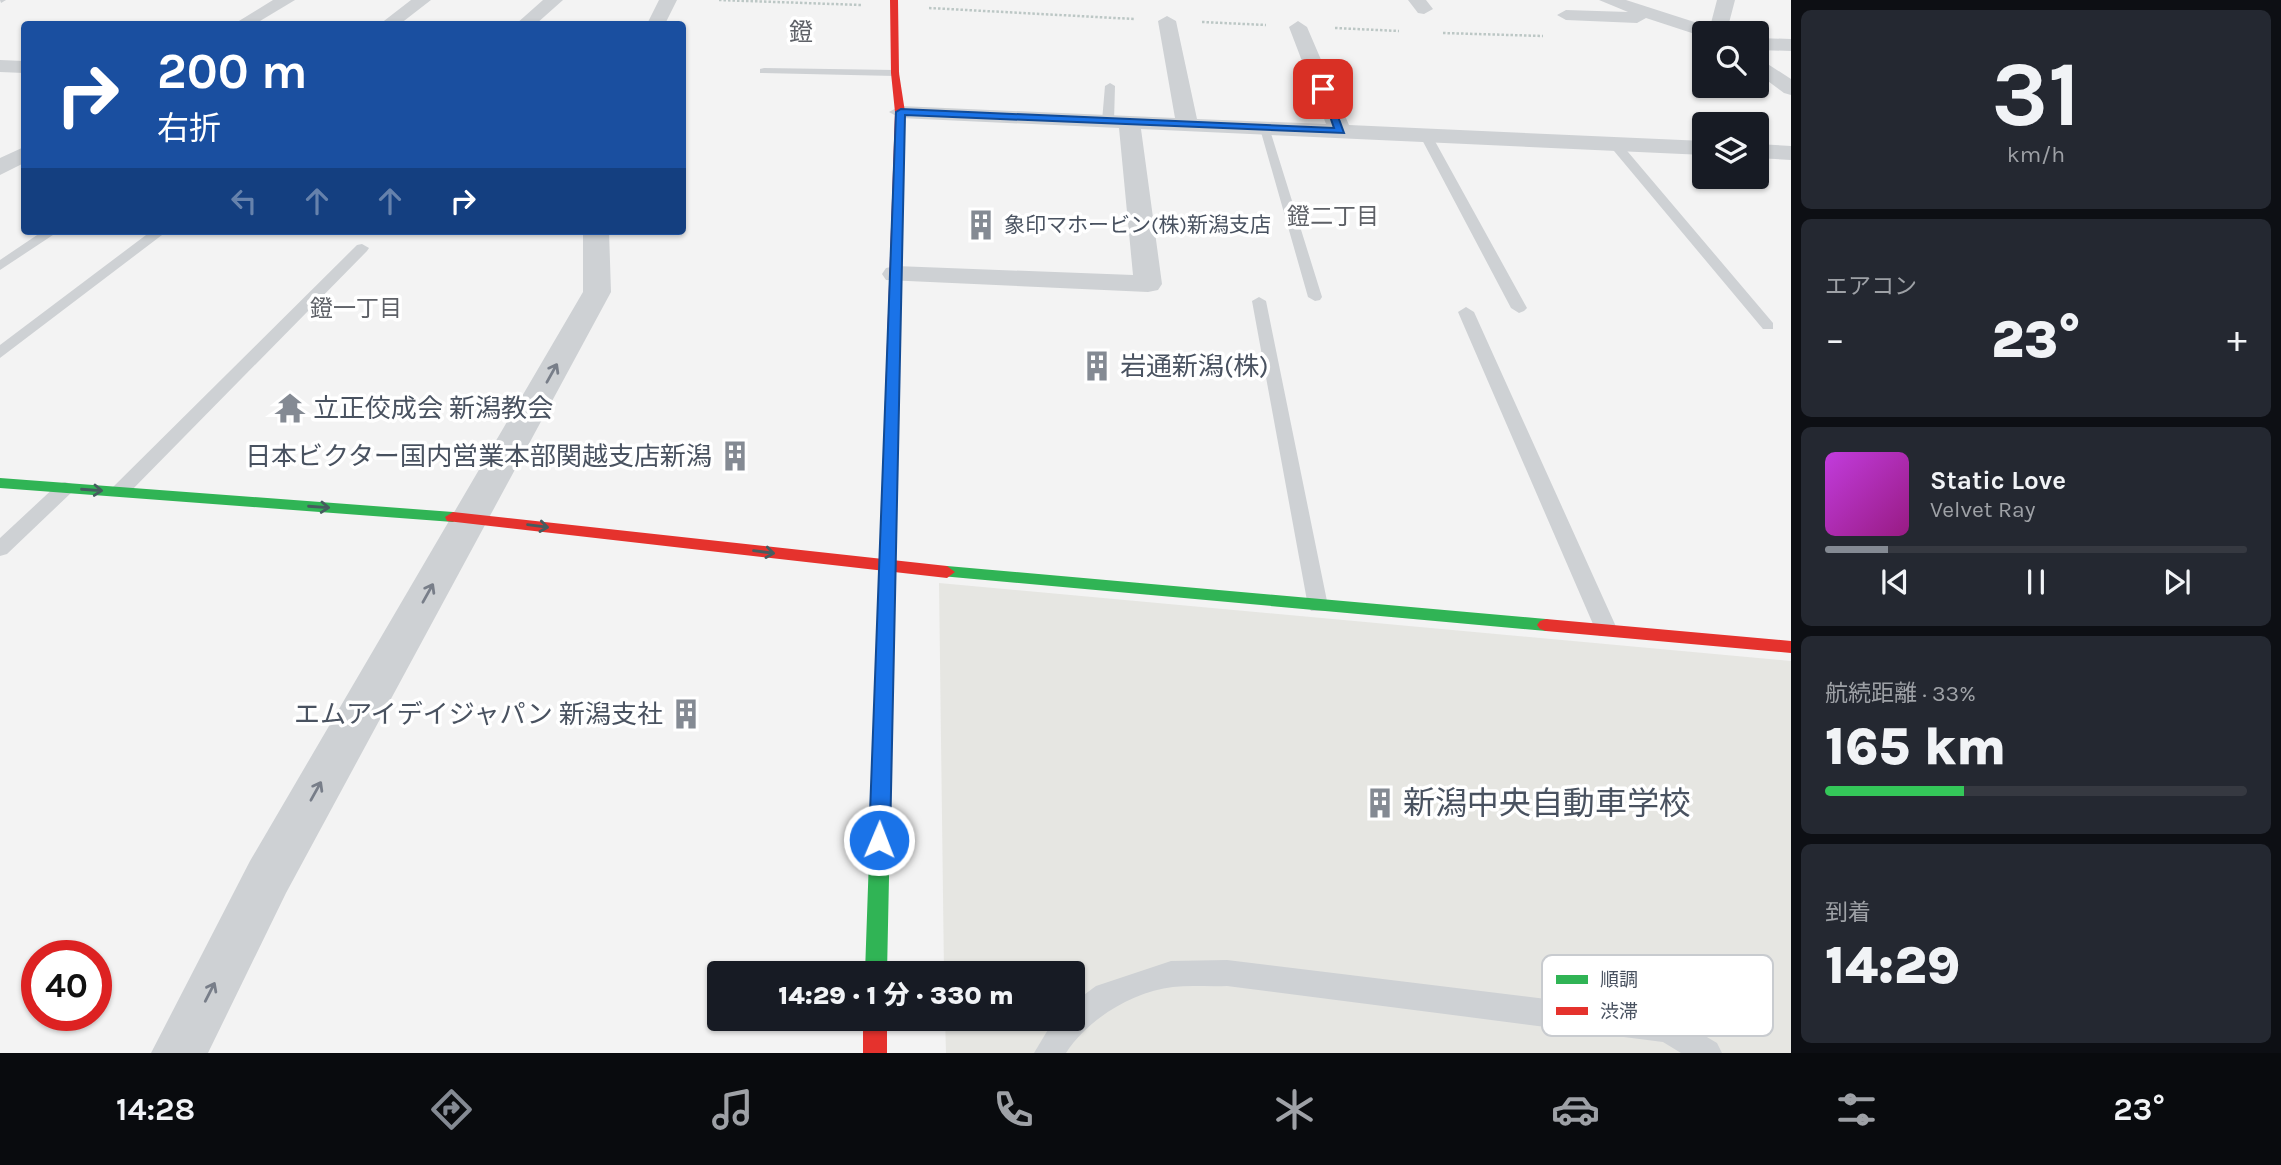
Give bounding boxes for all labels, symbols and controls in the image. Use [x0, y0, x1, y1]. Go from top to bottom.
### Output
district label: 鐙 [789, 18, 813, 46]
map controls [1692, 21, 1769, 189]
button: search [1692, 21, 1769, 98]
text: 31 [1991, 42, 2081, 148]
text: 200 m [157, 43, 308, 100]
icon: right [42, 49, 133, 140]
pin [1293, 59, 1353, 119]
icon: arrive [1304, 70, 1342, 108]
text: 右折 [157, 110, 221, 147]
button: layers [1692, 112, 1769, 189]
text: km/h [2007, 141, 2065, 168]
icon: left [225, 182, 263, 220]
icon: ahead [298, 182, 336, 220]
icon: ahead [371, 182, 409, 220]
icon: right [444, 182, 482, 220]
district label: 鐙二丁目 [1287, 203, 1379, 230]
building icon: 象印マホービン(株)新潟支店 [964, 208, 998, 242]
place label: 象印マホービン(株)新潟支店 [1004, 213, 1271, 237]
text: エアコン [1825, 273, 1917, 300]
district label: 鐙一丁目 [310, 295, 402, 322]
text: 23° [1991, 309, 2081, 370]
text: − [1825, 317, 1845, 362]
text: + [2227, 317, 2247, 362]
building icon: 岩通新潟(株) [1080, 349, 1114, 383]
place label: 岩通新潟(株) [1120, 351, 1269, 382]
one-way arrow [545, 364, 559, 384]
temple icon: 立正佼成会 新潟教会 [273, 391, 307, 425]
place label: 立正佼成会 新潟教会 [313, 393, 553, 424]
building icon: 日本ビクター国内営業本部関越支店新潟 [718, 439, 752, 473]
place label: 日本ビクター国内営業本部関越支店新潟 [245, 441, 712, 472]
text: Static Love [1930, 465, 2066, 496]
one-way arrow [81, 484, 103, 497]
text: Velvet Ray [1930, 496, 2035, 523]
one-way arrow [308, 501, 330, 514]
one-way arrow [526, 520, 549, 533]
one-way arrow [752, 546, 775, 559]
icon: previous [1876, 563, 1914, 601]
icon: pause [2017, 563, 2055, 601]
icon: next [2158, 563, 2196, 601]
one-way arrow [422, 583, 435, 604]
text: 航続距離 · 33% [1825, 680, 1976, 707]
building icon: エムアイデイジャパン 新潟支社 [669, 697, 703, 731]
place label: エムアイデイジャパン 新潟支社 [294, 699, 663, 730]
text: 165 km [1825, 716, 2006, 777]
one-way arrow [309, 782, 323, 802]
place label: 新潟中央自動車学校 [1403, 785, 1691, 822]
building icon: 新潟中央自動車学校 [1363, 786, 1397, 820]
position arrow [842, 803, 916, 877]
text: 到着 [1825, 899, 1871, 926]
text: 14:29 [1825, 935, 1960, 996]
speed limit sign: 40 [21, 940, 112, 1031]
legend [1542, 955, 1773, 1036]
text: 順調 [1600, 969, 1638, 991]
text: 14:29 · 1 分 · 330 m [778, 980, 1014, 1011]
one-way arrow [203, 982, 217, 1003]
text: 渋滞 [1600, 1001, 1638, 1023]
icon: directions [427, 1085, 476, 1134]
icon: music [708, 1085, 757, 1134]
icon: phone [989, 1085, 1038, 1134]
icon: climate [1270, 1085, 1319, 1134]
icon: car [1551, 1085, 1600, 1134]
icon: filters [1832, 1085, 1881, 1134]
text: 14:28 [116, 1091, 195, 1128]
text: 23° [2113, 1091, 2165, 1128]

